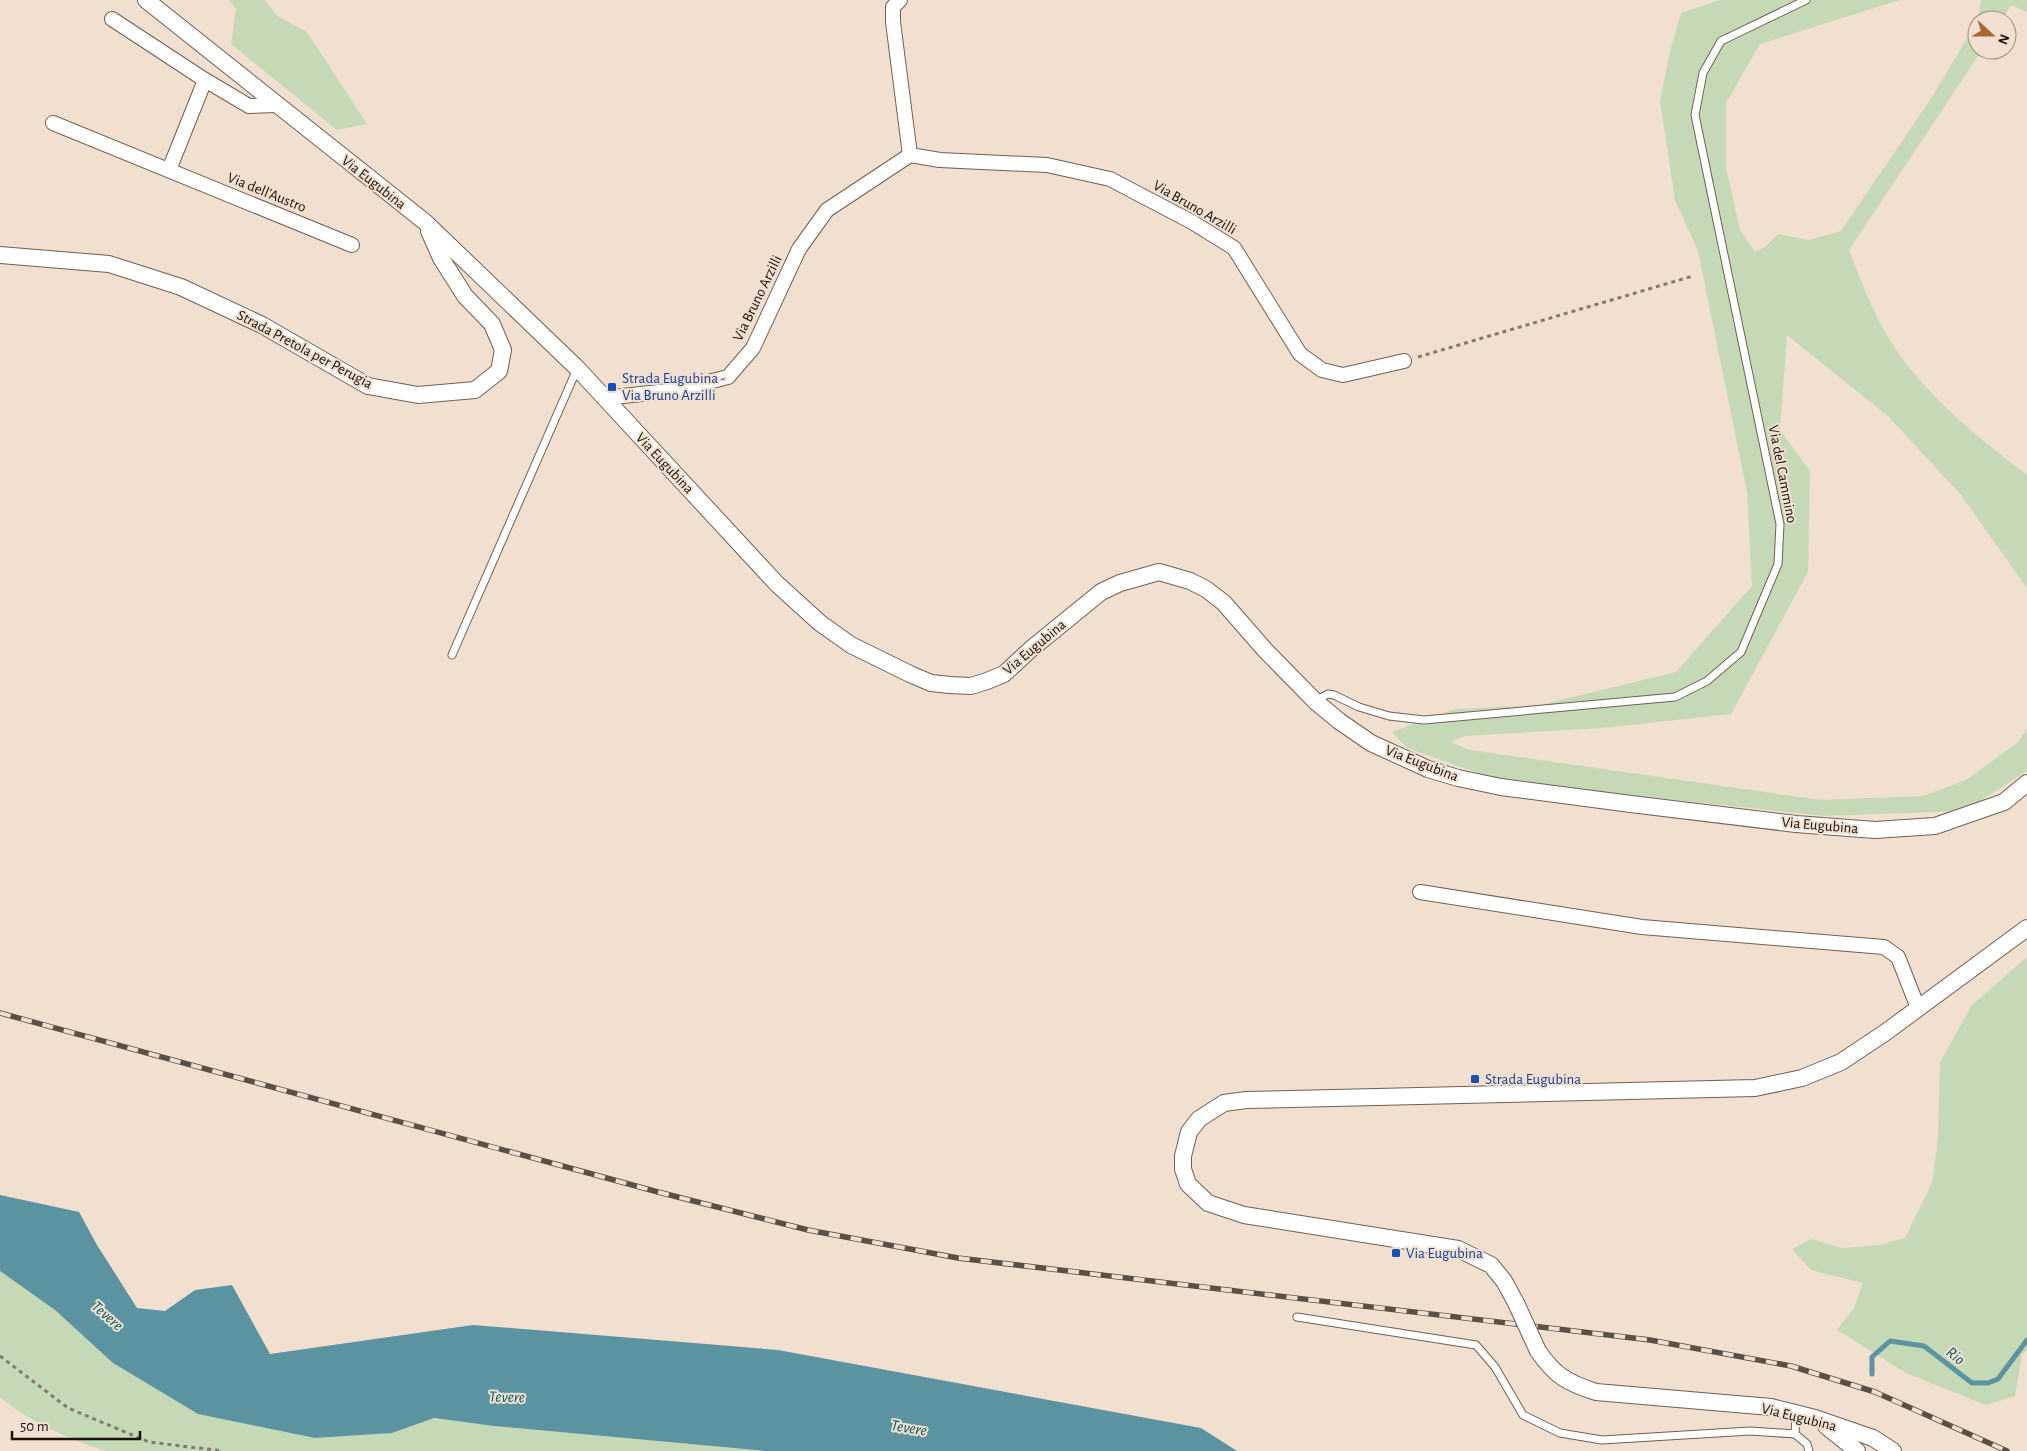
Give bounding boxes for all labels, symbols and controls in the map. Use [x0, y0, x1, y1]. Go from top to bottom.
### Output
north arrow [1967, 10, 2017, 60]
text: N [1995, 32, 2011, 46]
street label: Via Eugubina [339, 153, 409, 212]
street label: Via dell'Austro [225, 170, 308, 215]
street label: Via Bruno Arzilli [1150, 178, 1239, 237]
street label: Via Bruno Arzilli [730, 253, 785, 344]
street label: Strada Pretola per Perugia [234, 307, 375, 392]
place label: Strada Eugubina - Via Bruno Arzilli [622, 371, 726, 403]
marker: Strada Eugubina - Via Bruno Arzilli [606, 381, 618, 393]
street label: Via del Cammino [1766, 424, 1799, 524]
street label: Via Eugubina [633, 430, 696, 497]
street label: Via Eugubina [1000, 617, 1069, 678]
street label: Via Eugubina [1383, 743, 1461, 784]
street label: Via Eugubina [1781, 815, 1859, 836]
place label: Strada Eugubina [1485, 1072, 1581, 1087]
marker: Strada Eugubina [1469, 1073, 1481, 1085]
place label: Via Eugubina [1406, 1246, 1483, 1261]
marker: Via Eugubina [1390, 1247, 1402, 1259]
water label: Tevere [88, 1298, 126, 1334]
water label: Rio [1943, 1344, 1968, 1368]
water label: Tevere [489, 1389, 525, 1405]
street label: Via Eugubina [1760, 1401, 1838, 1434]
scale bar [12, 1408, 140, 1440]
water label: Tevere [890, 1417, 928, 1439]
text: 50 m [20, 1419, 49, 1434]

